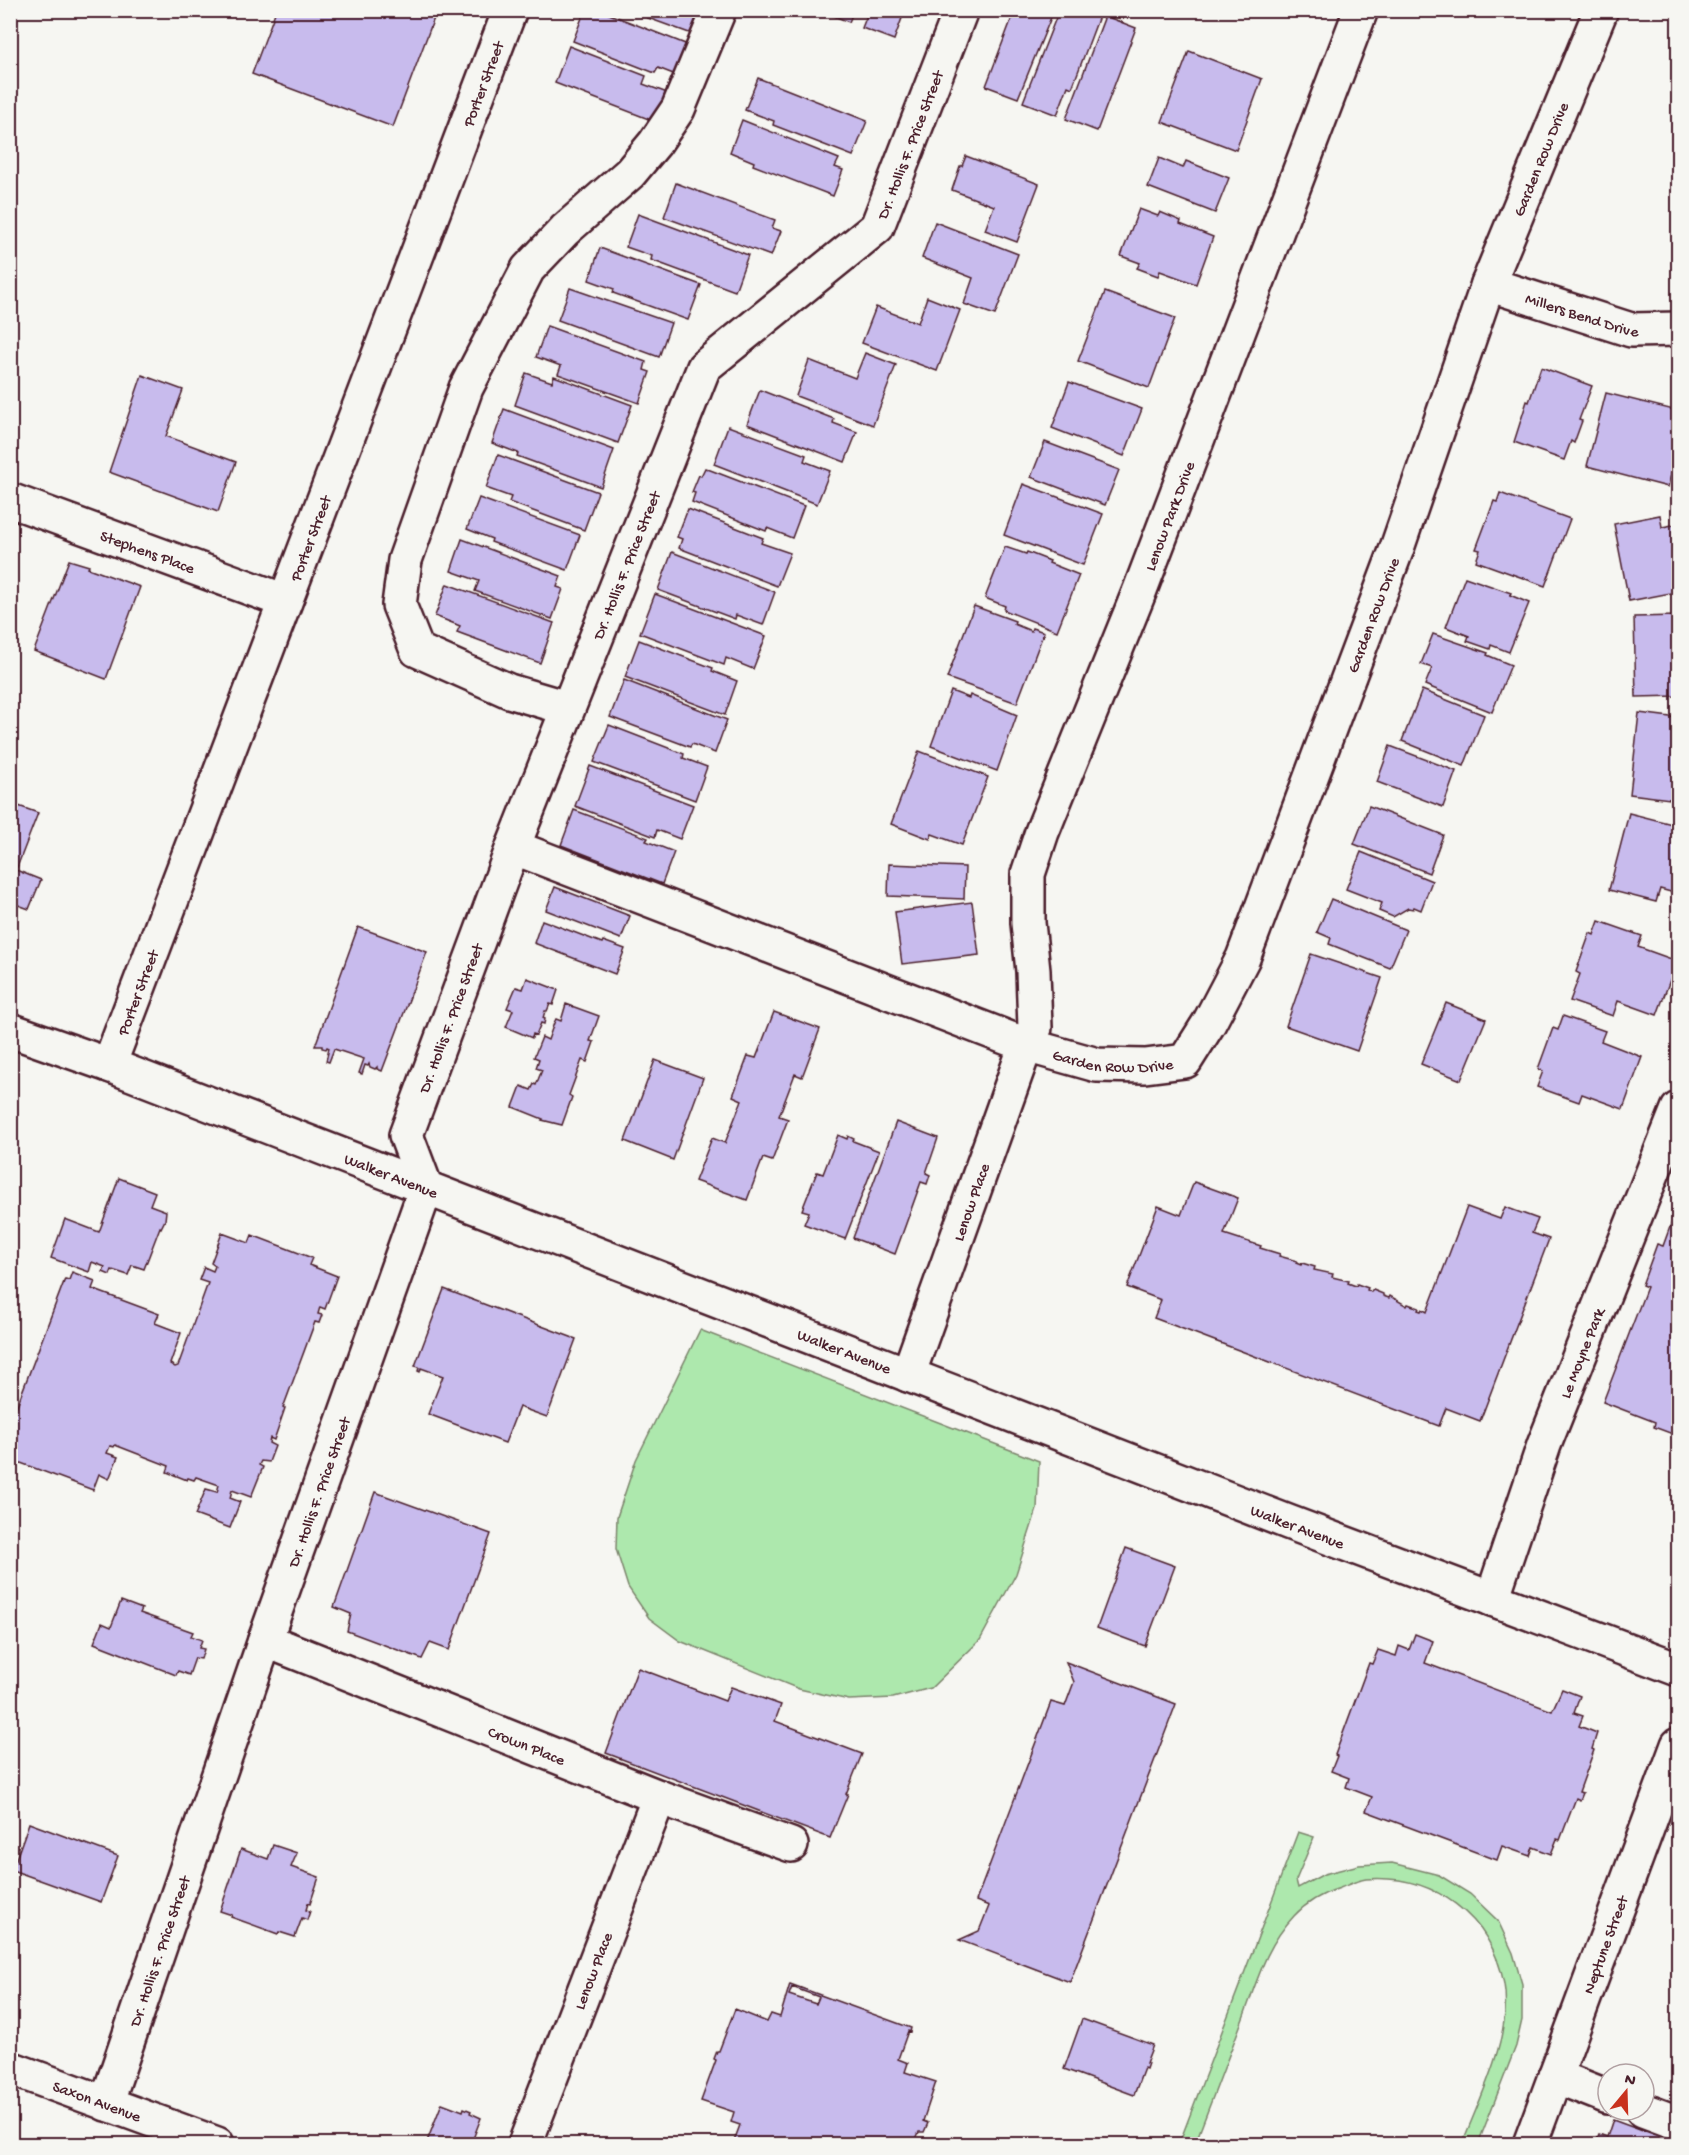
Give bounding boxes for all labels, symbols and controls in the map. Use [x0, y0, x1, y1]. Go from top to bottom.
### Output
street label: Porter Street [460, 38, 511, 131]
street label: Dr. Hollis F. Price Street [875, 67, 950, 224]
street label: Garden Row Drive [1511, 100, 1575, 220]
street label: Millers Bend Drive [1522, 291, 1639, 343]
street label: Lenow Park Drive [1142, 459, 1201, 574]
street label: Dr. Hollis F. Price Street [590, 488, 667, 644]
street label: Porter Street [287, 492, 338, 585]
street label: Stephens Place [97, 528, 197, 580]
street label: Garden Row Drive [1345, 555, 1406, 676]
street label: Dr. Hollis F. Price Street [416, 940, 490, 1097]
street label: Porter Street [115, 947, 165, 1040]
street label: Garden Row Drive [1050, 1047, 1175, 1079]
street label: Walker Avenue [341, 1151, 441, 1205]
street label: Lenow Place [951, 1161, 996, 1244]
street label: Le Moyne Park [1558, 1304, 1611, 1402]
street label: Walker Avenue [794, 1327, 894, 1380]
street label: Dr. Hollis F. Price Street [285, 1414, 357, 1571]
street label: Walker Avenue [1247, 1502, 1347, 1556]
street label: Crown Place [484, 1724, 568, 1772]
street label: Dr. Hollis F. Price Street [127, 1873, 197, 2031]
street label: Neptune Street [1581, 1893, 1635, 1997]
street label: Lenow Place [572, 1930, 619, 2013]
north arrow [1596, 2062, 1656, 2122]
text: N [1622, 2070, 1638, 2092]
street label: Saxon Avenue [49, 2078, 144, 2128]

